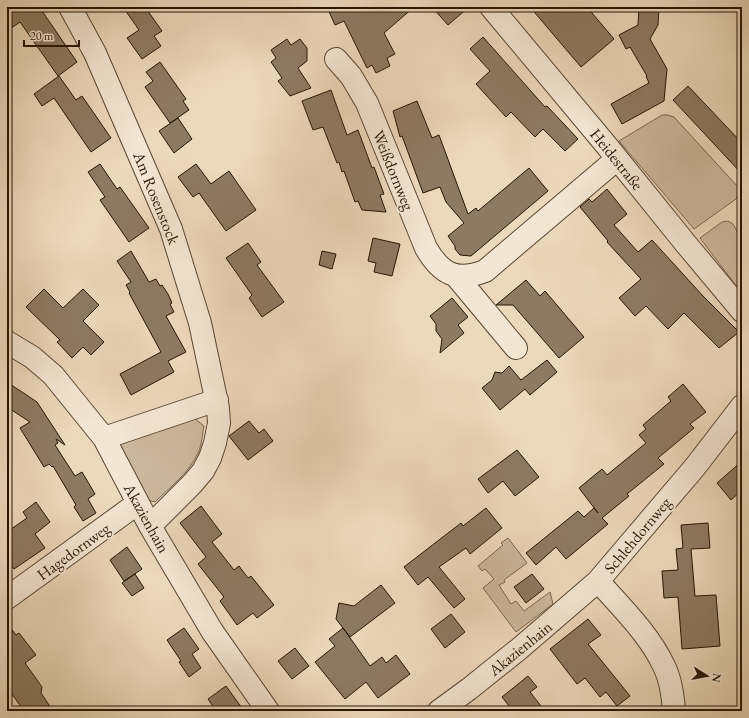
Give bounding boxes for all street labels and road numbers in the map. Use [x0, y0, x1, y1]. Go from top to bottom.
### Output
street label: Heidestraße [585, 124, 648, 195]
street label: Weißdornweg [368, 127, 419, 214]
street label: Am Rosenstock [128, 148, 185, 248]
street label: Akazienhain [118, 479, 175, 557]
street label: Schlehdornweg [599, 492, 676, 578]
street label: Hagedornweg [33, 517, 115, 585]
street label: Akazienhain [483, 616, 557, 681]

